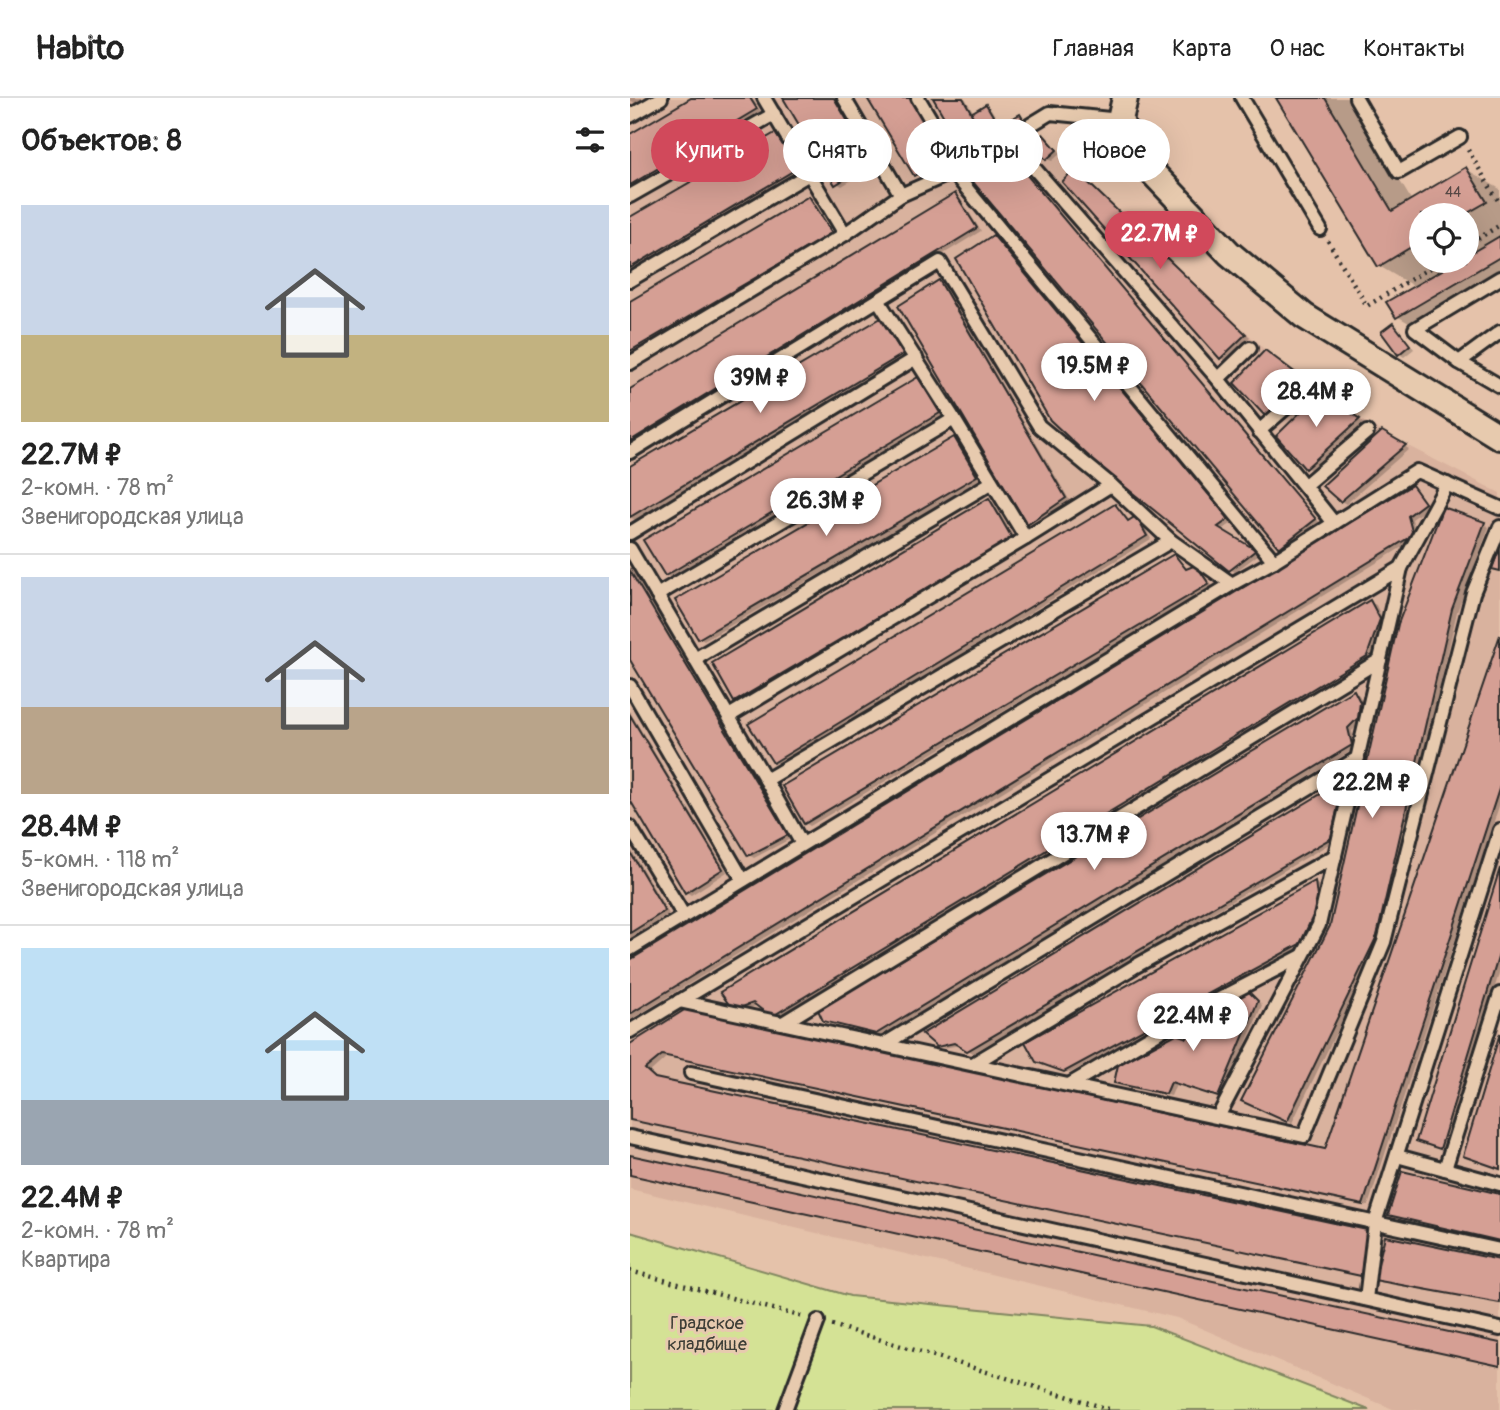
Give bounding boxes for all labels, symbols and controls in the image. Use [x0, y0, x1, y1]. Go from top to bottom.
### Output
text: Habito [35, 28, 124, 69]
text: Главная [1053, 34, 1134, 63]
text: Карта [1172, 34, 1232, 63]
text: О нас [1270, 34, 1325, 63]
text: Контакты [1363, 34, 1465, 63]
chip: Купить [651, 119, 769, 182]
chip: Снять [783, 119, 892, 182]
chip: Фильтры [906, 119, 1043, 182]
chip: Новое [1057, 119, 1170, 182]
icon: filters [571, 121, 609, 159]
text: Объектов: 8 [21, 122, 182, 159]
house number: 44 [1445, 184, 1461, 201]
map controls [1409, 203, 1479, 273]
button: locate [1409, 203, 1479, 273]
pin: 22.7M ₽ [1095, 212, 1225, 271]
text: 22.7M ₽ [1121, 219, 1199, 248]
icon: home [252, 250, 378, 376]
pin: 19.5M ₽ [1029, 344, 1159, 403]
text: 19.5M ₽ [1057, 351, 1131, 380]
pin: 39M ₽ [711, 356, 809, 415]
text: 39M ₽ [730, 363, 790, 392]
pin: 28.4M ₽ [1251, 370, 1381, 429]
text: 28.4M ₽ [1277, 377, 1355, 406]
text: 22.7M ₽ [21, 436, 123, 473]
text: 2-комн. · 78 m² [21, 473, 174, 502]
pin: 26.3M ₽ [761, 478, 891, 538]
text: 26.3M ₽ [786, 486, 866, 515]
text: Звенигородская улица [21, 502, 244, 531]
icon: home [252, 622, 378, 748]
pin: 22.2M ₽ [1307, 760, 1437, 820]
text: 22.2M ₽ [1333, 768, 1411, 797]
text: 28.4M ₽ [21, 808, 123, 845]
pin: 13.7M ₽ [1029, 812, 1159, 872]
text: 13.7M ₽ [1057, 820, 1131, 849]
text: 5-комн. · 118 m² [21, 845, 179, 874]
text: Звенигородская улица [21, 874, 244, 903]
icon: home [252, 993, 378, 1119]
pin: 22.4M ₽ [1128, 993, 1258, 1053]
text: 22.4M ₽ [1153, 1001, 1233, 1030]
text: 22.4M ₽ [21, 1179, 125, 1216]
text: 2-комн. · 78 m² [21, 1216, 174, 1245]
text: Квартира [21, 1245, 110, 1274]
park label: Градское кладбище [667, 1312, 747, 1356]

